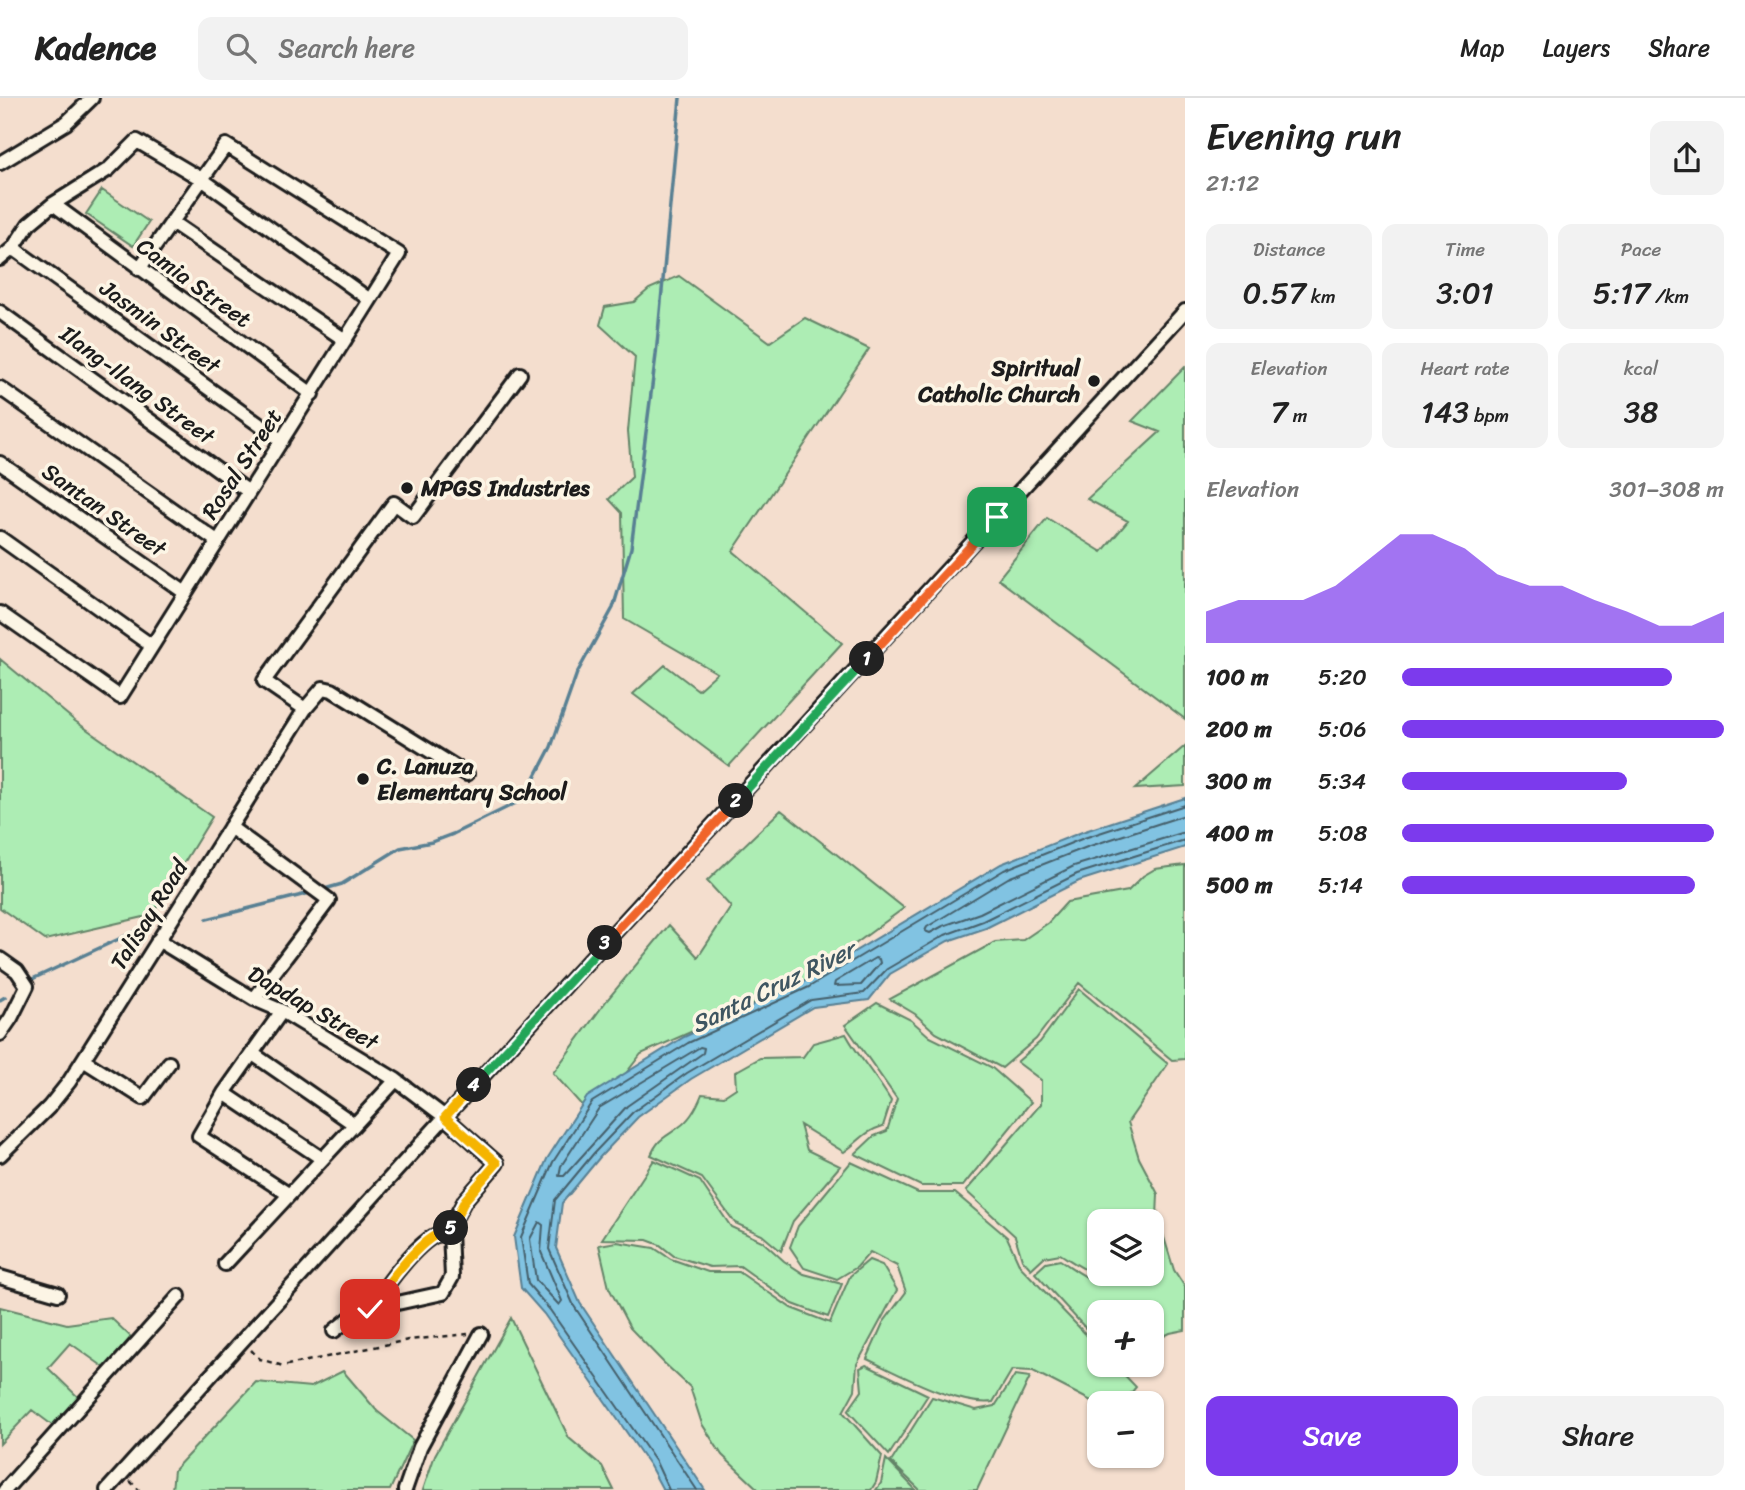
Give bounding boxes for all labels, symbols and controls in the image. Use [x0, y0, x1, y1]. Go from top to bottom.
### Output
search box [198, 17, 688, 80]
text: Kadence [35, 19, 156, 77]
text: Search here [278, 25, 415, 71]
text: Map [1460, 27, 1505, 69]
text: Layers [1543, 27, 1610, 69]
text: Share [1648, 27, 1710, 69]
icon: search [222, 29, 260, 67]
text: Evening run [1206, 103, 1402, 170]
button: share [1650, 121, 1724, 195]
text: 21:12 [1206, 163, 1259, 204]
street label: Camia Street [127, 227, 261, 339]
text: Distance [1253, 233, 1325, 266]
text: Time [1445, 233, 1485, 266]
text: Pace [1621, 233, 1661, 266]
text: 0.57 [1242, 266, 1306, 320]
text: 3:01 [1436, 266, 1494, 320]
text: 5:17 [1593, 266, 1650, 320]
street label: Jasmin Street [90, 268, 231, 386]
text: km [1306, 280, 1336, 313]
text: /km [1650, 280, 1689, 313]
street label: Ilang-Ilang Street [50, 314, 225, 457]
place label: Spiritual Catholic Church [917, 348, 1081, 415]
text: Elevation [1251, 352, 1327, 385]
text: Heart rate [1420, 352, 1510, 385]
text: kcal [1624, 352, 1658, 385]
marker: Spiritual Catholic Church [1086, 373, 1102, 389]
text: 7 [1271, 385, 1288, 439]
text: 143 [1421, 385, 1469, 439]
text: 38 [1624, 385, 1658, 439]
text: m [1288, 399, 1307, 432]
text: bpm [1469, 399, 1509, 432]
street label: Rosal Street [190, 400, 294, 528]
street label: Santan Street [33, 452, 176, 569]
place label: MPGS Industries [420, 468, 590, 509]
text: Elevation [1206, 469, 1299, 510]
text: 301–308 m [1609, 469, 1724, 510]
marker: MPGS Industries [399, 480, 415, 496]
pin [967, 487, 1027, 547]
icon: arrive [978, 498, 1016, 536]
pin: 1 [850, 642, 884, 676]
text: 1 [862, 642, 871, 675]
text: 100 m [1206, 657, 1269, 698]
text: 5:20 [1318, 657, 1367, 698]
text: 200 m [1206, 709, 1272, 750]
text: 5:06 [1318, 709, 1367, 750]
place label: C. Lanuza Elementary School [376, 746, 568, 813]
text: 300 m [1206, 761, 1271, 802]
text: 5:34 [1318, 761, 1366, 802]
marker: C. Lanuza Elementary School [355, 771, 371, 787]
pin: 2 [718, 784, 754, 818]
text: 2 [730, 784, 741, 817]
text: 400 m [1206, 813, 1273, 854]
text: 5:08 [1318, 813, 1367, 854]
street label: Talisay Road [99, 850, 200, 979]
text: 500 m [1206, 865, 1273, 906]
text: 5:14 [1318, 865, 1363, 906]
pin: 3 [588, 926, 622, 960]
text: 3 [599, 926, 610, 959]
water label: Santa Cruz River [684, 927, 866, 1045]
street label: Dapdap Street [240, 954, 388, 1063]
pin: 4 [456, 1068, 491, 1102]
text: 4 [468, 1068, 479, 1101]
map controls [1087, 1209, 1164, 1468]
button: layers [1087, 1209, 1164, 1286]
pin: 5 [434, 1210, 468, 1246]
text: 5 [445, 1211, 456, 1244]
pin [340, 1279, 400, 1339]
icon: check [351, 1290, 389, 1328]
button: + [1087, 1300, 1164, 1377]
button: − [1087, 1391, 1164, 1468]
button: Save [1206, 1396, 1458, 1476]
button: Share [1472, 1396, 1724, 1476]

